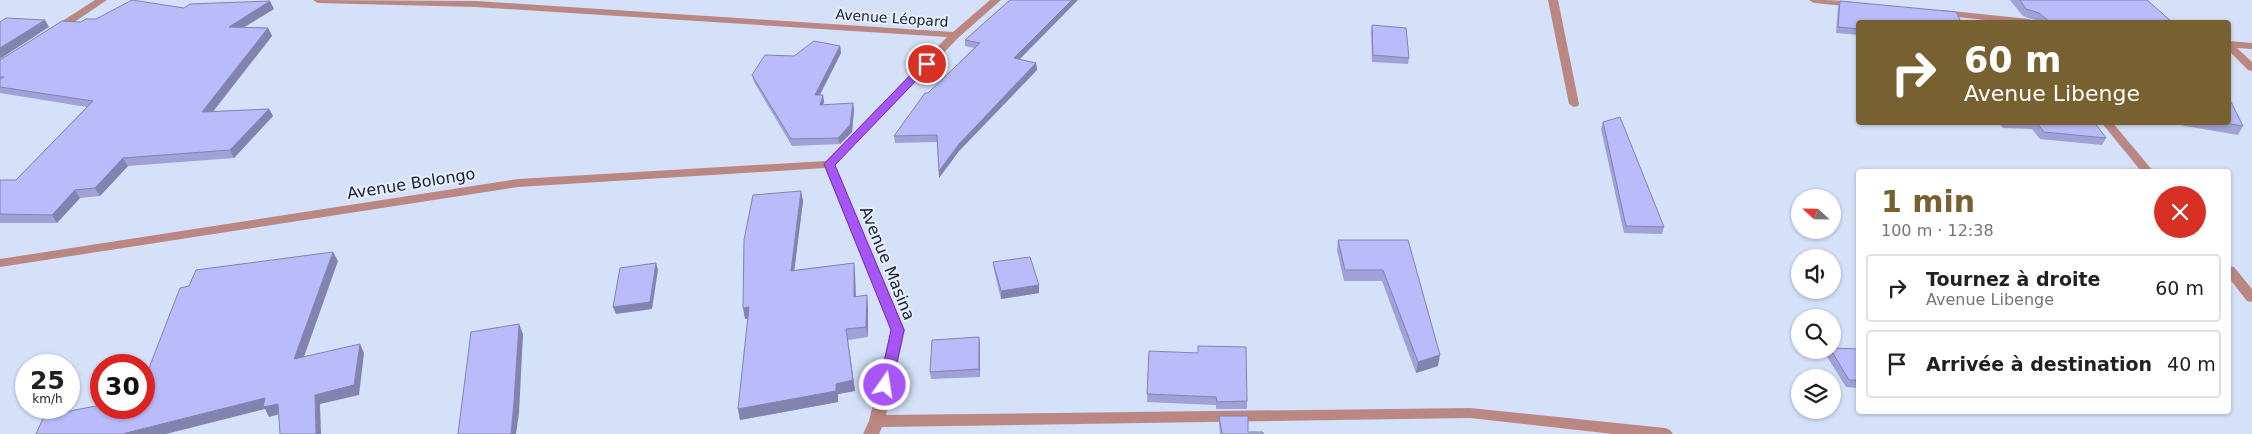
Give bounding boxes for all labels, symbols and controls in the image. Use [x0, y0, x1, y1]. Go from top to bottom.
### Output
street label: Avenue Léopard [835, 6, 949, 30]
icon: right [1881, 40, 1946, 105]
text: 60 m [1964, 40, 2061, 80]
pin [906, 43, 948, 85]
icon: arrive [913, 50, 941, 78]
text: Avenue Libenge [1964, 81, 2140, 106]
street label: Avenue Bolongo [346, 164, 477, 203]
text: 1 min [1881, 184, 1975, 219]
button: close [2154, 186, 2206, 238]
north arrow [1791, 189, 1841, 239]
map controls [1791, 189, 1841, 419]
street label: Avenue Masina [856, 204, 919, 323]
text: 100 m · 12:38 [1881, 221, 1994, 240]
button: sound [1791, 249, 1841, 299]
text: Tournez à droite [1926, 268, 2100, 290]
icon: right [1883, 274, 1911, 302]
text: 60 m [2155, 277, 2204, 299]
text: Avenue Libenge [1926, 290, 2054, 309]
button: search [1791, 309, 1841, 359]
icon: arrive [1883, 350, 1911, 378]
text: Arrivée à destination [1926, 353, 2152, 375]
text: 40 m [2167, 353, 2216, 375]
speed limit sign: 30 [90, 354, 155, 419]
position arrow [858, 358, 910, 410]
text: 25 [30, 366, 65, 395]
button: layers [1791, 369, 1841, 419]
text: km/h [32, 392, 63, 406]

